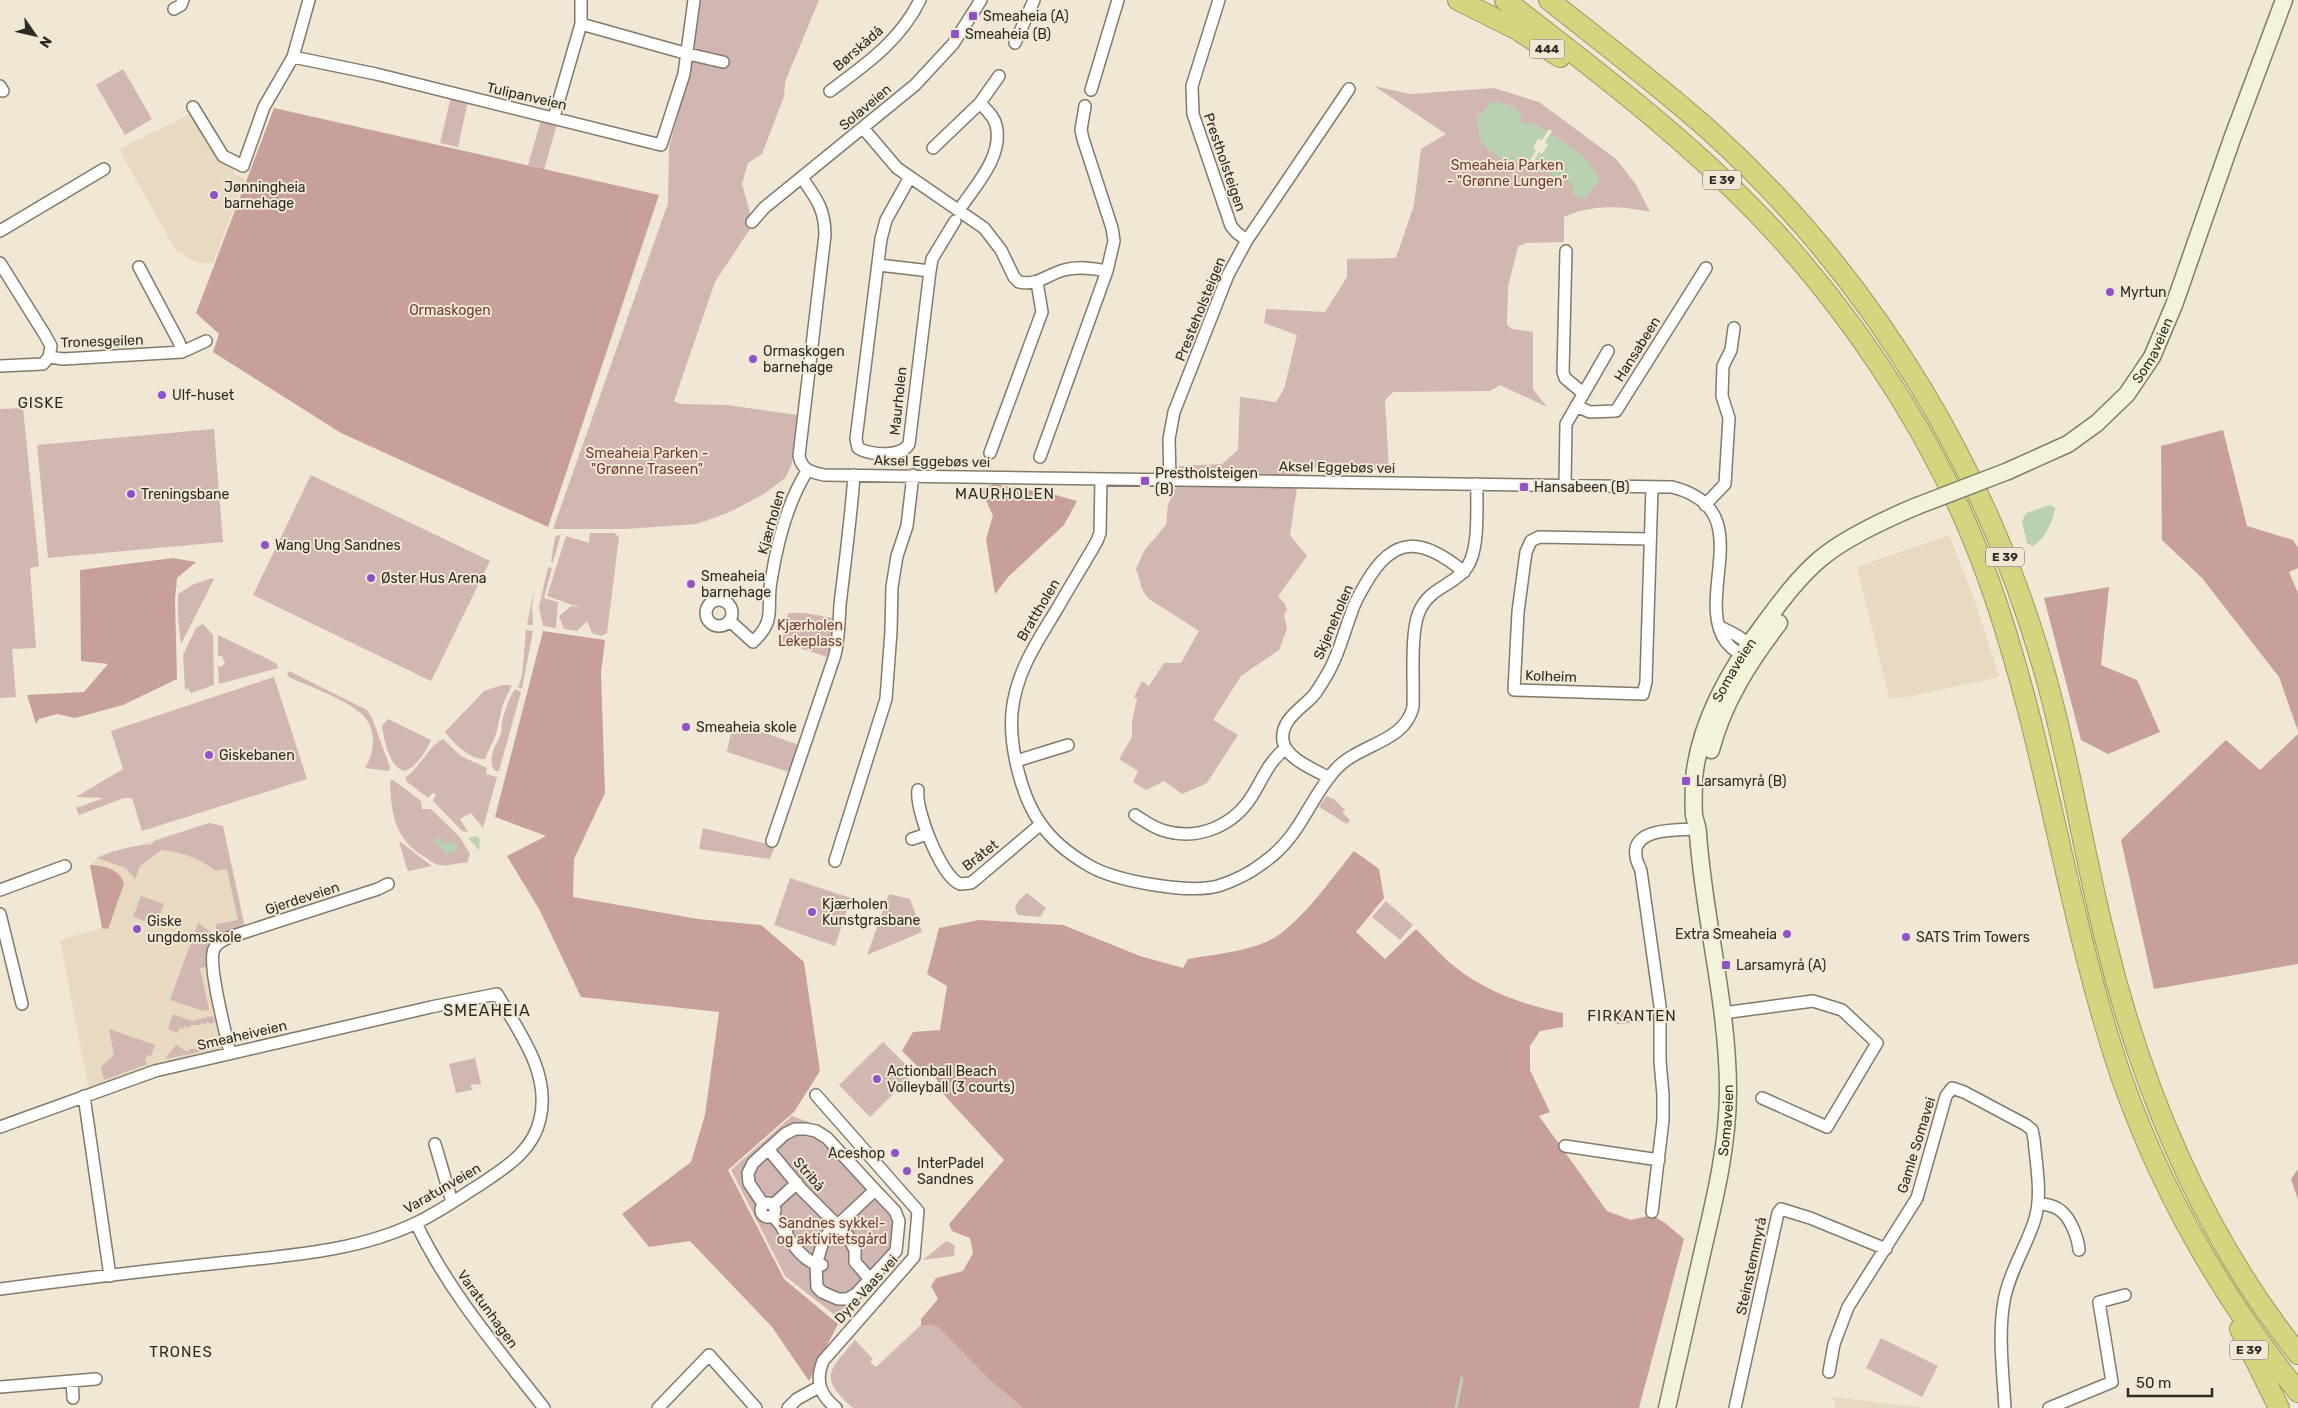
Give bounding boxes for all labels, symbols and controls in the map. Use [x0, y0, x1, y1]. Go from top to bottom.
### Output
place label: Smeaheia (A) [983, 8, 1069, 25]
north arrow [10, 10, 60, 60]
marker: Smeaheia (A) [967, 10, 979, 22]
street label: Børskådå [830, 22, 887, 75]
place label: Smeaheia (B) [965, 26, 1051, 43]
marker: Smeaheia (B) [949, 28, 961, 40]
text: N [35, 33, 55, 51]
road number: 444 [1530, 40, 1564, 59]
street label: Tulipanveien [485, 79, 569, 114]
street label: Solaveien [836, 81, 895, 134]
street label: Prestholsteigen [1200, 111, 1249, 214]
park label: Smeaheia Parken - "Grønne Lungen" [1447, 157, 1567, 190]
road number: E 39 [1703, 170, 1741, 190]
place label: Jønningheia barnehage [224, 179, 306, 212]
marker: Jønningheia barnehage [208, 189, 220, 201]
street label: Presteholsteigen [1172, 255, 1229, 364]
place label: Myrtun [2120, 284, 2167, 301]
marker: Myrtun [2104, 286, 2116, 298]
park label: Ormaskogen [409, 302, 491, 319]
street label: Hansabeen [1611, 314, 1664, 385]
street label: Somaveien [2129, 315, 2177, 387]
street label: Tronesgeilen [60, 332, 144, 351]
place label: Ormaskogen barnehage [763, 343, 845, 376]
marker: Ormaskogen barnehage [747, 353, 759, 365]
street label: Maurholen [886, 366, 911, 436]
place label: Ulf-huset [172, 387, 235, 404]
marker: Ulf-huset [156, 389, 168, 401]
district label: GISKE [18, 394, 64, 412]
park label: Smeaheia Parken - "Grønne Traseen" [586, 445, 708, 478]
street label: Aksel Eggebøs vei [874, 452, 990, 471]
street label: Aksel Eggebøs vei [1279, 458, 1395, 477]
place label: Prestholsteigen (B) [1155, 465, 1258, 498]
marker: Prestholsteigen (B) [1139, 475, 1151, 487]
place label: Hansabeen (B) [1534, 479, 1629, 496]
marker: Hansabeen (B) [1518, 481, 1530, 493]
district label: MAURHOLEN [955, 485, 1055, 503]
place label: Treningsbane [141, 486, 229, 503]
marker: Treningsbane [125, 488, 137, 500]
street label: Kjærholen [754, 488, 789, 556]
place label: Wang Ung Sandnes [275, 537, 401, 554]
marker: Wang Ung Sandnes [259, 539, 271, 551]
road number: E 39 [1986, 548, 2024, 566]
place label: Smeaheia barnehage [701, 568, 771, 601]
place label: Øster Hus Arena [381, 570, 487, 587]
marker: Øster Hus Arena [365, 572, 377, 584]
street label: Brattholen [1013, 576, 1064, 644]
marker: Smeaheia barnehage [685, 578, 697, 590]
street label: Skjeneholen [1310, 582, 1357, 662]
park label: Kjærholen Lekeplass [777, 617, 843, 650]
street label: Somaveien [1709, 635, 1760, 705]
street label: Kolheim [1525, 667, 1577, 686]
place label: Smeaheia skole [696, 719, 797, 736]
marker: Smeaheia skole [680, 721, 692, 733]
place label: Giskebanen [219, 747, 295, 764]
marker: Giskebanen [203, 749, 215, 761]
place label: Larsamyrå (B) [1696, 773, 1787, 790]
marker: Larsamyrå (B) [1680, 775, 1692, 787]
street label: Bråtet [959, 836, 1002, 875]
street label: Gjerdeveien [263, 878, 341, 918]
place label: Kjærholen Kunstgrasbane [822, 896, 921, 929]
marker: Kjærholen Kunstgrasbane [806, 906, 818, 918]
place label: Giske ungdomsskole [147, 913, 242, 946]
marker: Giske ungdomsskole [131, 923, 143, 935]
place label: Extra Smeaheia [1675, 926, 1777, 943]
marker: Extra Smeaheia [1781, 928, 1793, 940]
place label: SATS Trim Towers [1916, 929, 2030, 946]
marker: SATS Trim Towers [1900, 931, 1912, 943]
place label: Larsamyrå (A) [1736, 957, 1826, 974]
marker: Larsamyrå (A) [1720, 959, 1732, 971]
district label: SMEAHEIA [443, 1001, 531, 1020]
district label: FIRKANTEN [1587, 1007, 1677, 1025]
street label: Smeaheiveien [196, 1017, 289, 1054]
place label: Actionball Beach Volleyball (3 courts) [887, 1063, 1015, 1096]
marker: Actionball Beach Volleyball (3 courts) [871, 1073, 883, 1085]
street label: Somaveien [1715, 1084, 1737, 1157]
street label: Gamle Somavei [1894, 1095, 1939, 1195]
place label: Aceshop [828, 1145, 885, 1162]
marker: Aceshop [889, 1147, 901, 1159]
street label: Stribå [789, 1154, 828, 1195]
place label: InterPadel Sandnes [917, 1155, 984, 1188]
street label: Varatunveien [401, 1160, 484, 1217]
marker: InterPadel Sandnes [901, 1165, 913, 1177]
park label: Sandnes sykkel- og aktivitetsgård [777, 1215, 887, 1248]
street label: Steinstemmyrå [1733, 1216, 1770, 1317]
street label: Dyre Vaas vei [831, 1252, 902, 1327]
street label: Varatunhagen [454, 1267, 522, 1352]
road number: E 39 [2230, 1340, 2268, 1360]
district label: TRONES [149, 1343, 213, 1361]
scale bar [2128, 1366, 2212, 1398]
text: 50 m [2136, 1374, 2171, 1392]

